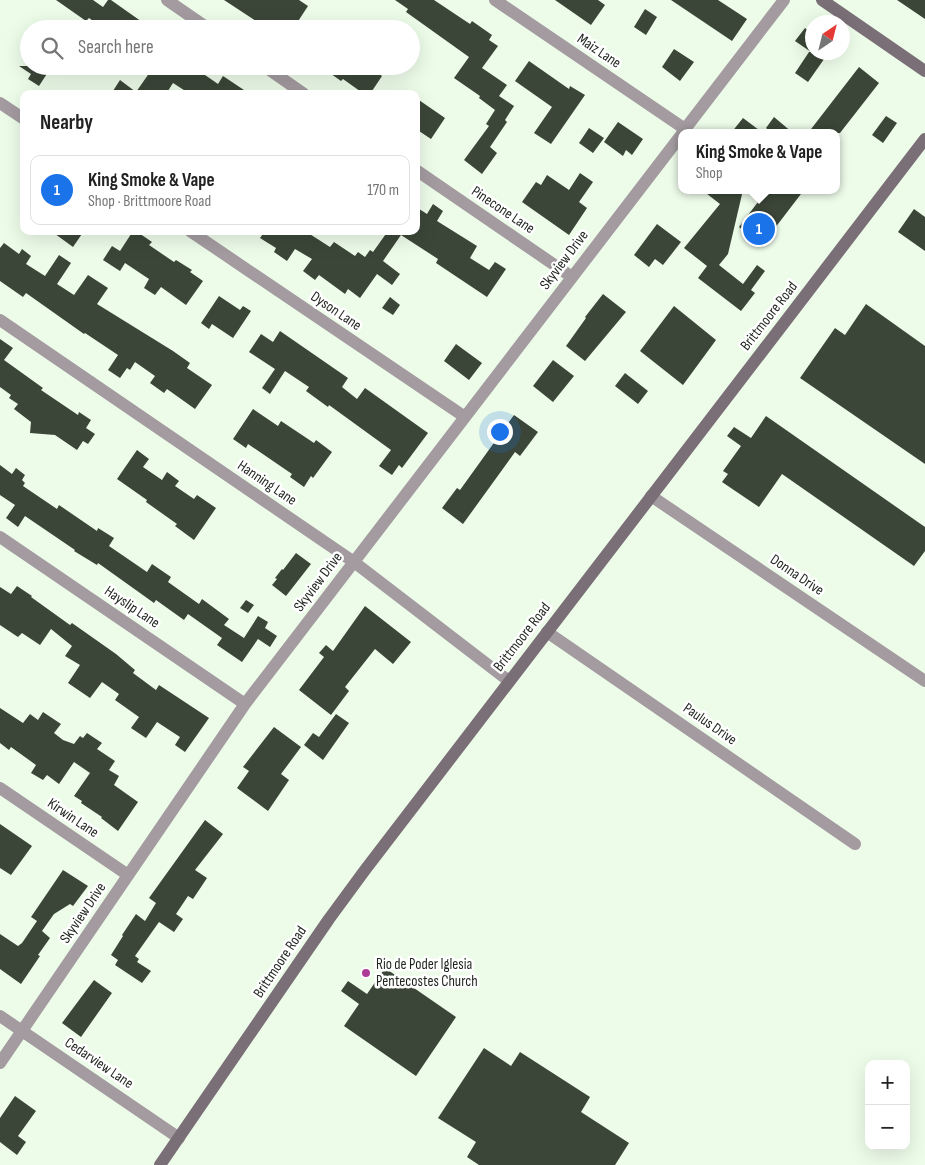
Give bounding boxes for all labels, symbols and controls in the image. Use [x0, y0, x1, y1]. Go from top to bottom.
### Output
north arrow [805, 15, 850, 60]
search box [20, 20, 420, 75]
street label: Maiz Lane [573, 29, 625, 73]
icon: search [38, 34, 66, 62]
text: Search here [78, 36, 154, 59]
text: Nearby [40, 110, 93, 135]
popup [678, 129, 840, 194]
text: King Smoke & Vape [696, 141, 822, 164]
text: Shop [696, 164, 723, 183]
text: King Smoke & Vape [88, 169, 215, 192]
text: 1 [54, 181, 60, 200]
text: 170 m [367, 181, 399, 200]
street label: Pinecone Lane [468, 182, 538, 238]
text: Shop · Brittmoore Road [88, 192, 211, 211]
pin: 1 [743, 210, 775, 248]
street label: Skyview Drive [535, 227, 593, 293]
street label: Brittmoore Road [736, 278, 802, 354]
street label: Dyson Lane [307, 287, 365, 335]
your location [487, 419, 513, 445]
street label: Hanning Lane [234, 456, 300, 510]
street label: Skyview Drive [289, 549, 347, 615]
street label: Donna Drive [766, 550, 828, 600]
street label: Hayslip Lane [101, 582, 163, 632]
street label: Brittmoore Road [489, 599, 555, 675]
street label: Paulus Drive [679, 699, 741, 749]
street label: Kirwin Lane [44, 794, 102, 842]
street label: Skyview Drive [56, 879, 110, 947]
street label: Brittmoore Road [249, 923, 311, 1001]
place label: Rio de Poder Iglesia Pentecostes Church [376, 955, 478, 991]
marker: Rio de Poder Iglesia Pentecostes Church [360, 967, 372, 979]
street label: Cedarview Lane [61, 1033, 137, 1093]
map controls [865, 1060, 910, 1150]
button: + [865, 1060, 910, 1105]
button: − [865, 1105, 910, 1150]

